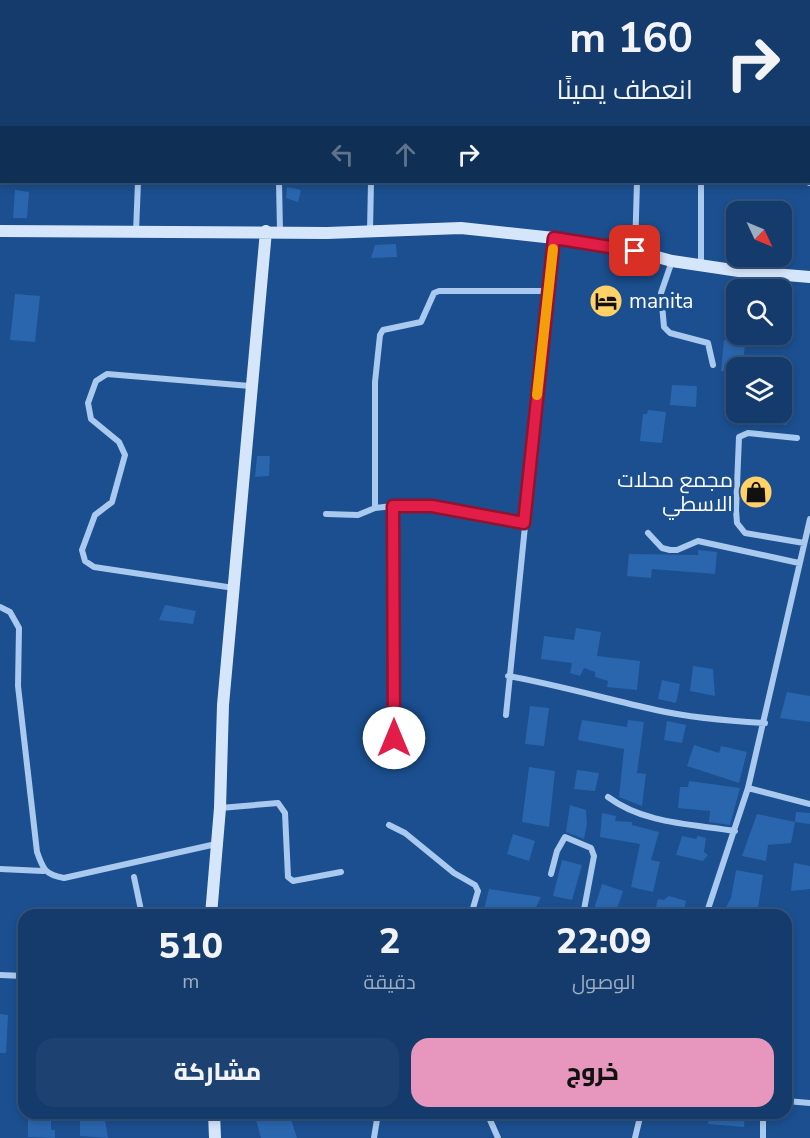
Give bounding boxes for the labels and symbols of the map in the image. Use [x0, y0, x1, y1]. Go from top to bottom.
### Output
north arrow [726, 201, 792, 267]
pin [609, 225, 660, 276]
hotel icon: manita [588, 283, 624, 319]
place label: manita [629, 287, 693, 315]
place label: مجمع محلات الاسطي [617, 466, 733, 520]
shop icon: مجمع محلات الاسطي [738, 474, 774, 510]
position arrow [362, 706, 426, 770]

